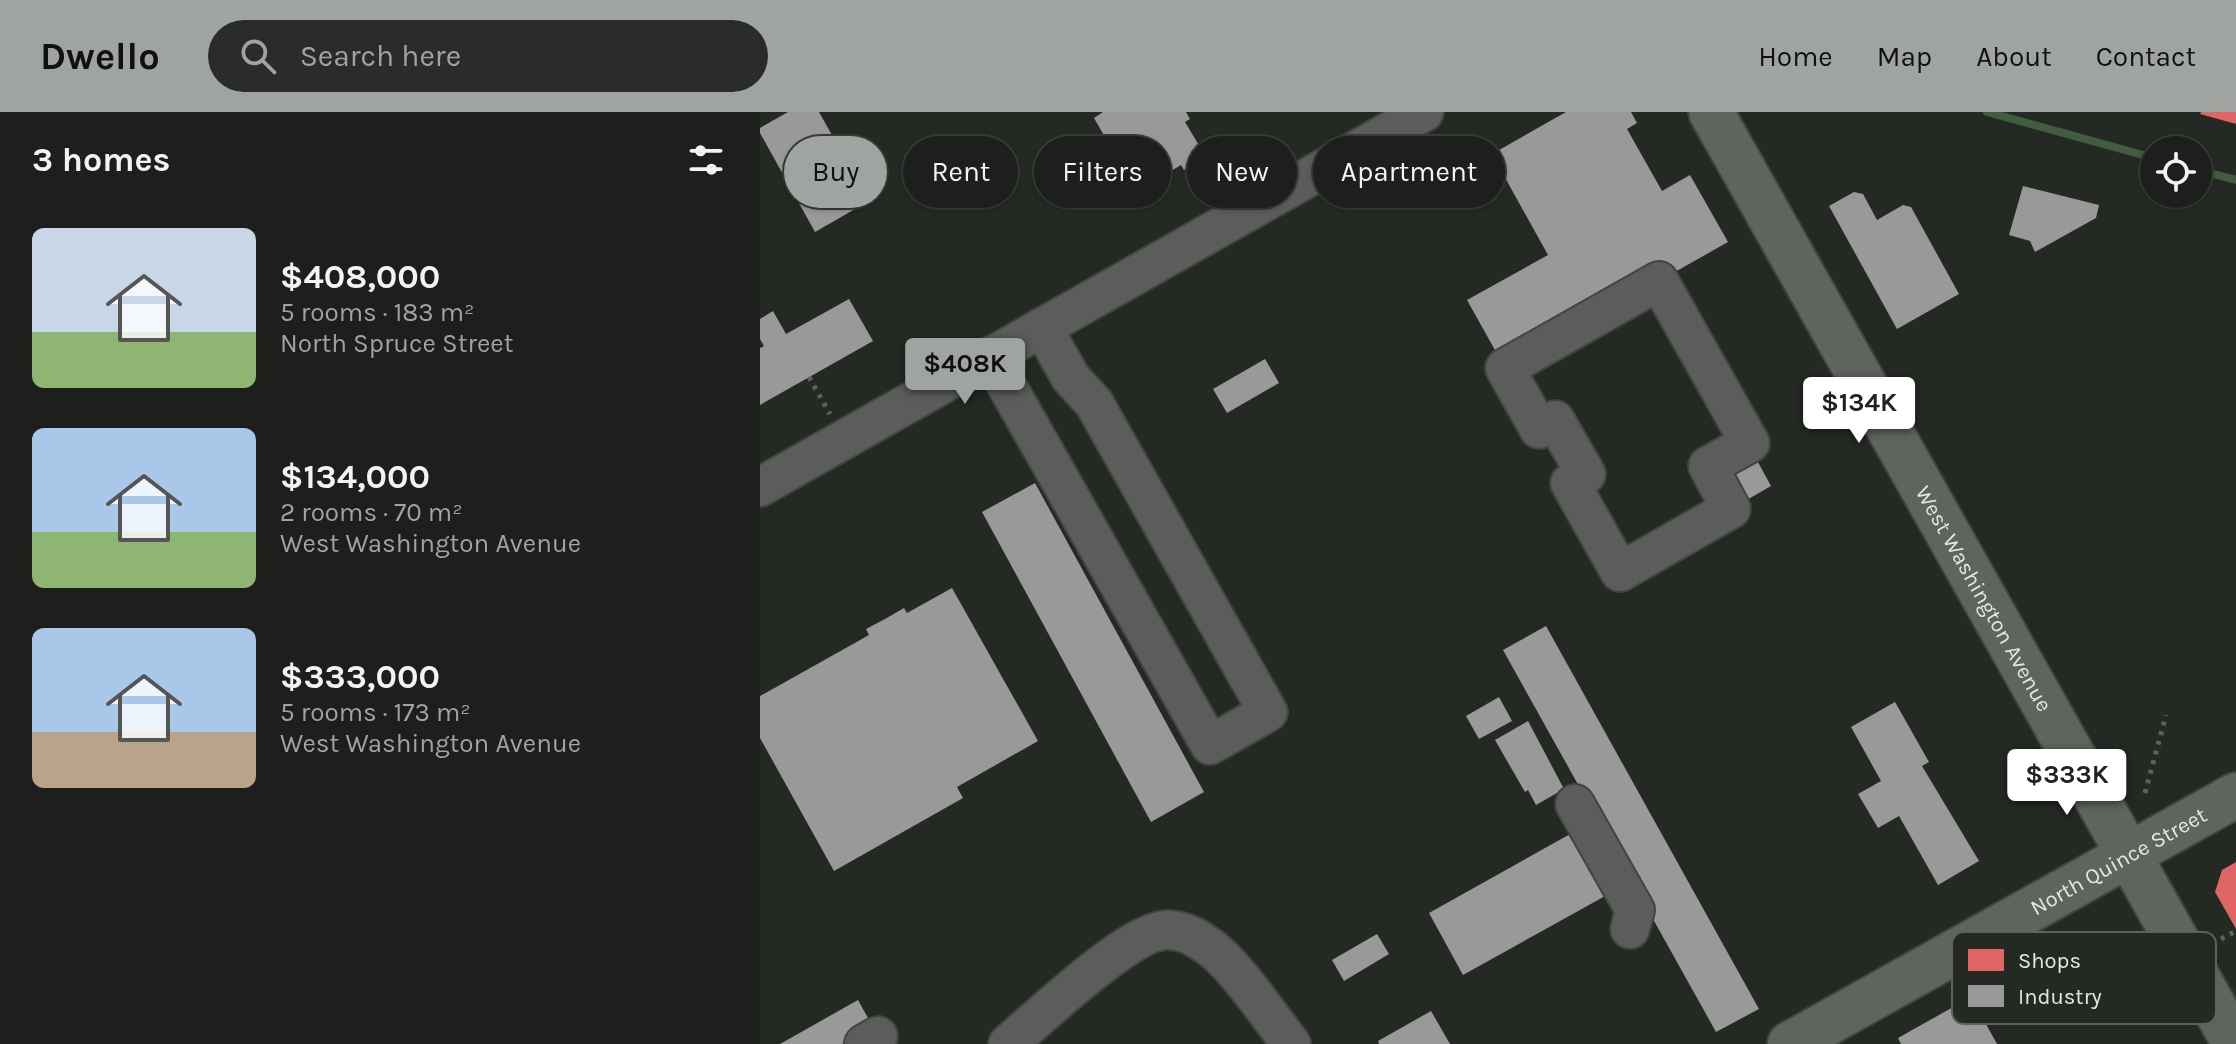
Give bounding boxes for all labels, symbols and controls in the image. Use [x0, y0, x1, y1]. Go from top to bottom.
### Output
search box [208, 20, 768, 92]
text: Dwello [40, 34, 160, 79]
icon: search [236, 34, 280, 78]
text: Search here [300, 38, 461, 74]
text: Home [1758, 40, 1833, 73]
text: Map [1877, 40, 1932, 73]
text: About [1976, 40, 2052, 73]
text: Contact [2096, 40, 2196, 73]
chip: Buy [784, 136, 887, 208]
chip: Rent [903, 136, 1018, 208]
chip: Filters [1034, 136, 1171, 208]
chip: New [1187, 136, 1297, 208]
chip: Apartment [1313, 136, 1505, 208]
map controls [2140, 136, 2212, 208]
button: locate [2140, 136, 2212, 208]
icon: filters [684, 138, 728, 182]
text: 3 homes [32, 140, 170, 180]
text: $408,000 [280, 257, 440, 297]
icon: home [96, 260, 192, 356]
text: 5 rooms · 183 m² [280, 297, 475, 328]
text: North Spruce Street [280, 328, 513, 359]
pin: $408K [909, 338, 1021, 406]
text: $408K [923, 348, 1007, 379]
pin: $134K [1803, 377, 1915, 445]
text: $134K [1821, 387, 1897, 418]
text: $134,000 [280, 457, 430, 497]
icon: home [96, 460, 192, 556]
street label: West Washington Avenue [1910, 481, 2057, 716]
text: 2 rooms · 70 m² [280, 497, 463, 528]
text: West Washington Avenue [280, 528, 581, 559]
text: $333,000 [280, 657, 440, 697]
icon: home [96, 660, 192, 756]
text: 5 rooms · 173 m² [280, 697, 471, 728]
text: West Washington Avenue [280, 728, 581, 759]
pin: $333K [2011, 749, 2123, 817]
text: $333K [2025, 759, 2109, 790]
street label: North Quince Street [2026, 802, 2211, 921]
legend [1952, 932, 2216, 1024]
text: Shops [2018, 948, 2081, 974]
text: Industry [2018, 984, 2102, 1010]

